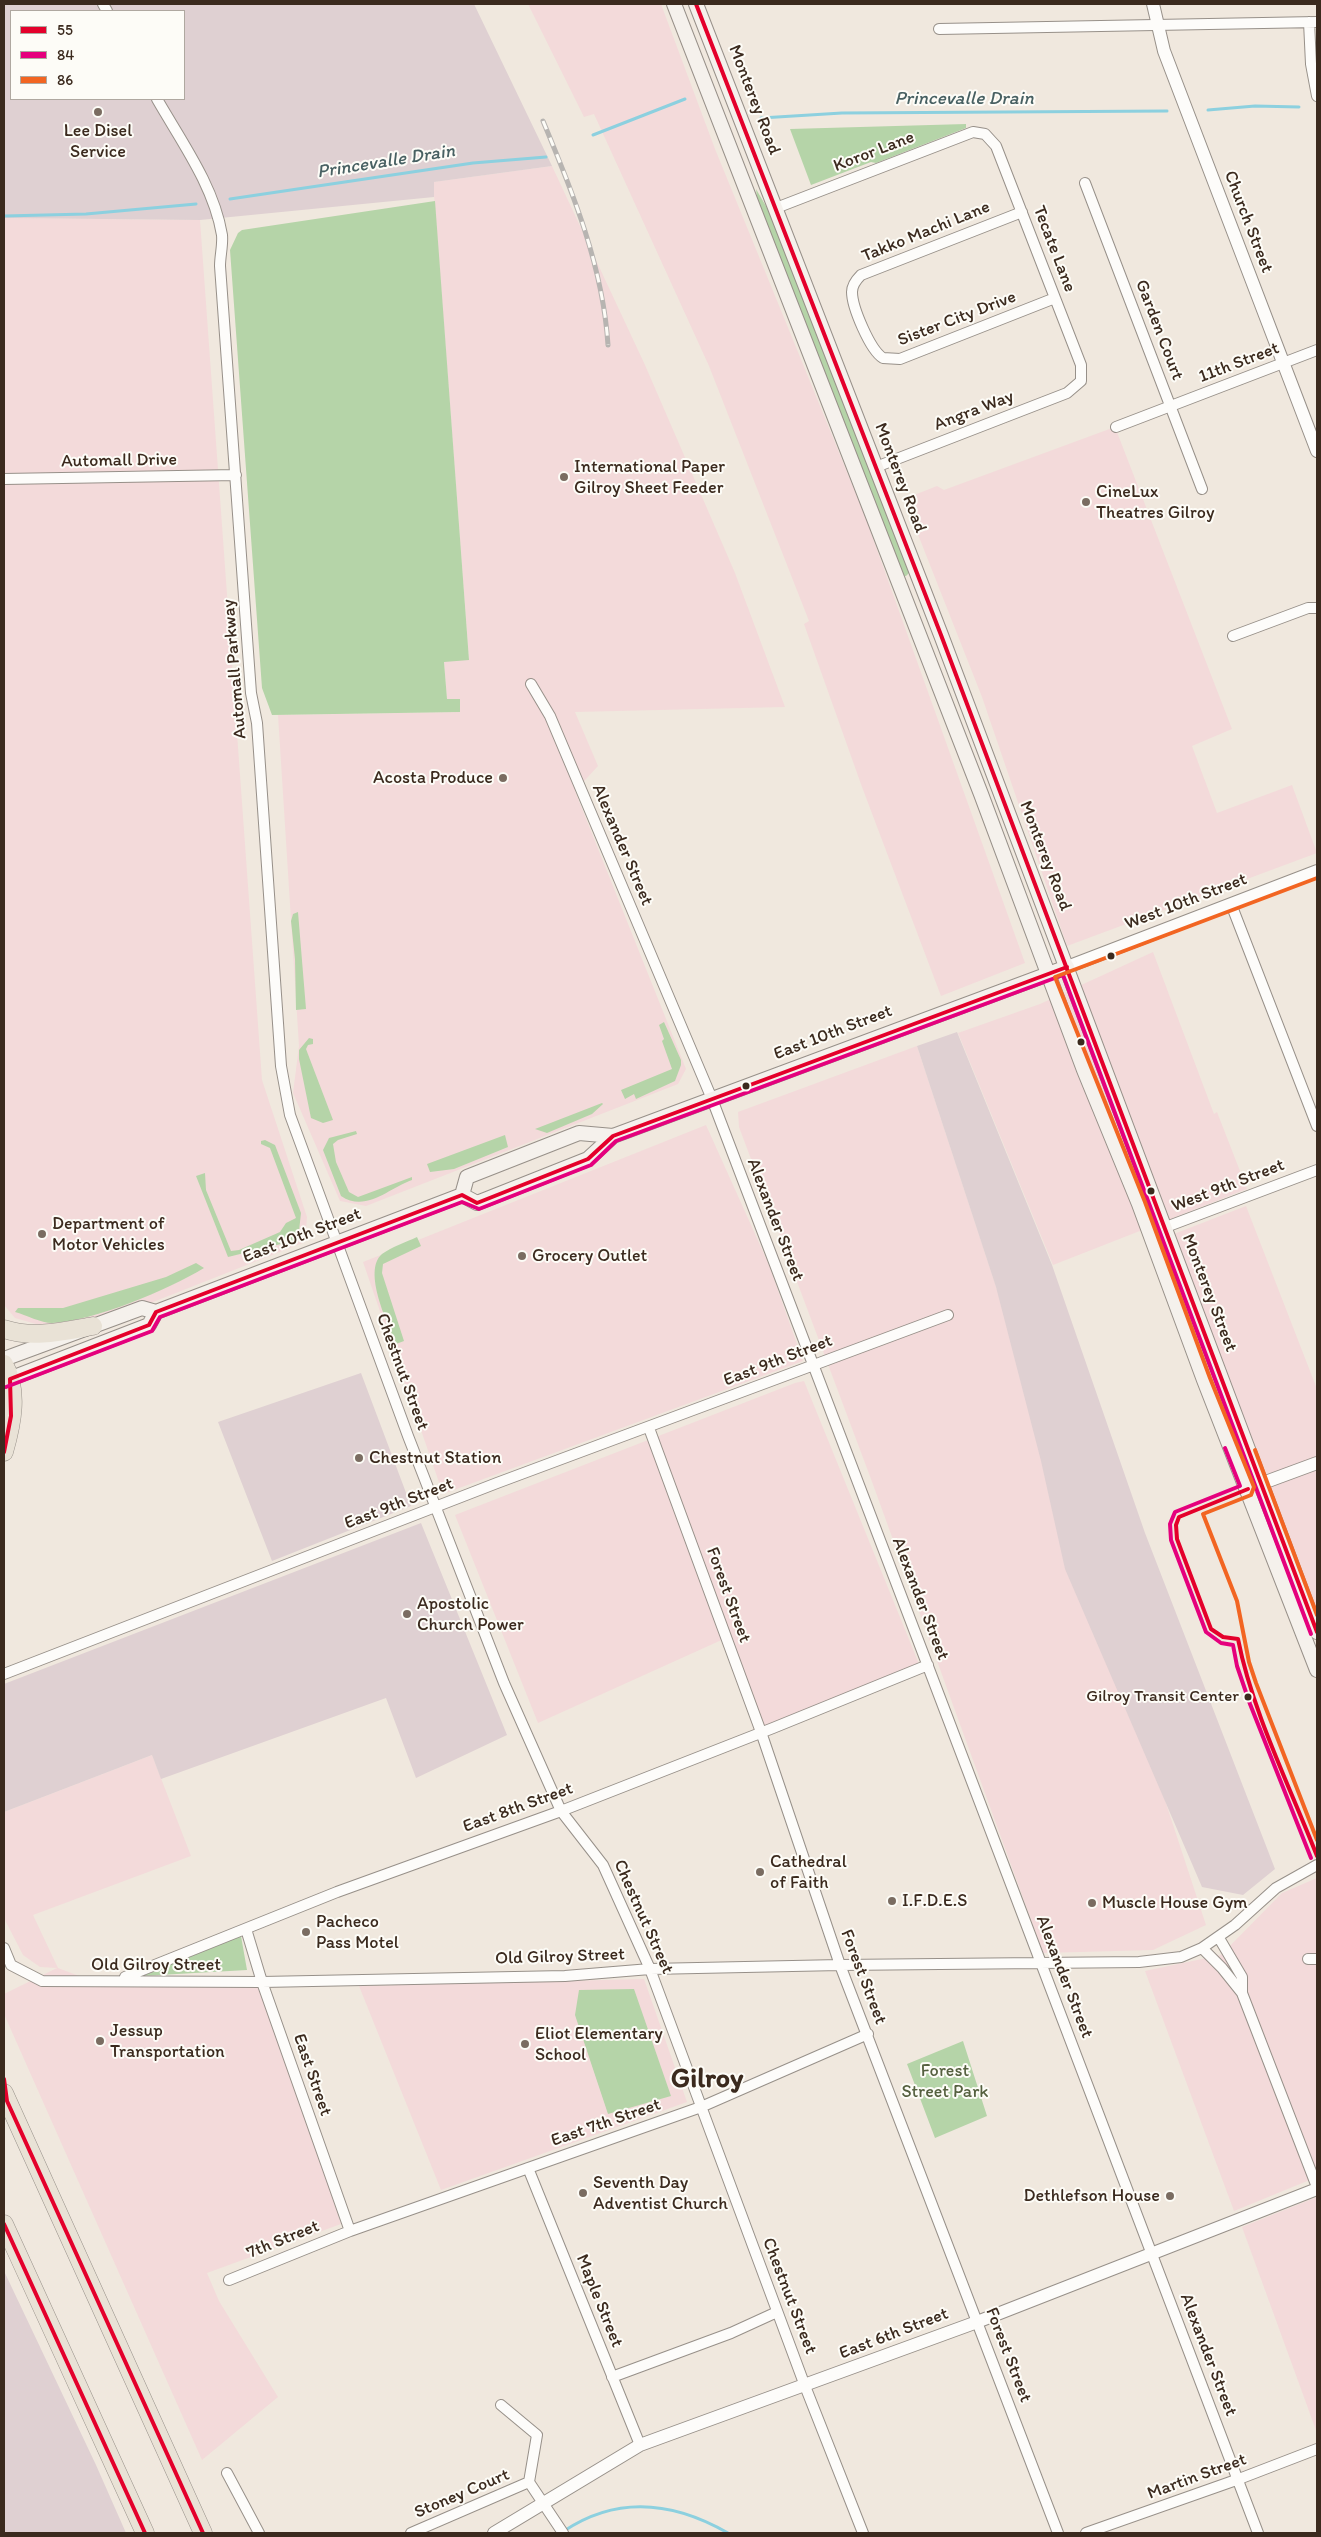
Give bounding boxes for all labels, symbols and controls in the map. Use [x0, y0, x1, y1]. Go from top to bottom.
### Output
legend [10, 10, 185, 100]
text: 55 [57, 21, 73, 39]
street label: Monterey Road [723, 42, 785, 158]
text: 84 [57, 46, 74, 64]
text: 86 [57, 71, 73, 89]
water label: Princevalle Drain [894, 88, 1034, 110]
marker: Lee Disel Service [92, 106, 104, 118]
place label: Lee Disel Service [64, 120, 132, 162]
street label: Koror Lane [830, 127, 918, 177]
water label: Princevalle Drain [316, 140, 456, 184]
street label: Church Street [1219, 168, 1277, 276]
street label: Takko Machi Lane [859, 196, 993, 268]
street label: Tecate Lane [1028, 203, 1080, 295]
street label: Garden Court [1130, 277, 1188, 383]
street label: Sister City Drive [895, 286, 1019, 352]
street label: 11th Street [1196, 338, 1282, 388]
street label: Angra Way [931, 386, 1017, 436]
street label: Monterey Road [869, 420, 931, 536]
street label: Automall Drive [61, 449, 177, 473]
place label: International Paper Gilroy Sheet Feeder [574, 456, 725, 498]
marker: International Paper Gilroy Sheet Feeder [558, 471, 570, 483]
place label: CineLux Theatres Gilroy [1096, 481, 1214, 524]
marker: CineLux Theatres Gilroy [1080, 496, 1092, 508]
street label: Automall Parkway [218, 598, 252, 740]
place label: Acosta Produce [373, 767, 493, 789]
marker: Acosta Produce [497, 772, 509, 784]
street label: Alexander Street [587, 781, 657, 909]
street label: Monterey Road [1014, 798, 1076, 914]
street label: West 10th Street [1122, 869, 1250, 935]
unlabelled marker [1106, 951, 1116, 961]
street label: East 10th Street [771, 1000, 895, 1066]
unlabelled marker [1076, 1037, 1086, 1047]
unlabelled marker [741, 1081, 751, 1091]
street label: West 9th Street [1169, 1155, 1287, 1217]
street label: Alexander Street [742, 1156, 808, 1284]
unlabelled marker [1146, 1186, 1156, 1196]
street label: East 10th Street [240, 1203, 364, 1269]
place label: Department of Motor Vehicles [52, 1213, 165, 1256]
marker: Department of Motor Vehicles [36, 1228, 48, 1240]
street label: Monterey Street [1177, 1231, 1241, 1355]
place label: Grocery Outlet [532, 1245, 647, 1267]
marker: Grocery Outlet [516, 1250, 528, 1262]
street label: Chestnut Street [371, 1311, 433, 1433]
street label: East 9th Street [720, 1330, 836, 1392]
place label: Chestnut Station [369, 1447, 501, 1469]
marker: Chestnut Station [353, 1452, 365, 1464]
street label: East 9th Street [341, 1473, 457, 1535]
street label: Alexander Street [887, 1535, 953, 1663]
street label: Forest Street [701, 1544, 755, 1646]
place label: Apostolic Church Power [417, 1593, 524, 1636]
marker: Apostolic Church Power [401, 1608, 413, 1620]
place label: Gilroy Transit Center [1086, 1687, 1239, 1707]
marker: Gilroy Transit Center [1243, 1692, 1253, 1702]
street label: East 8th Street [460, 1778, 576, 1838]
place label: Cathedral of Faith [770, 1851, 847, 1894]
street label: Chestnut Street [608, 1856, 678, 1978]
marker: Cathedral of Faith [754, 1866, 766, 1878]
place label: I.F.D.E.S [902, 1890, 967, 1912]
place label: Muscle House Gym [1102, 1892, 1248, 1914]
marker: I.F.D.E.S [886, 1895, 898, 1907]
marker: Muscle House Gym [1086, 1897, 1098, 1909]
place label: Pacheco Pass Motel [316, 1911, 399, 1954]
street label: Alexander Street [1031, 1913, 1097, 2041]
marker: Pacheco Pass Motel [300, 1926, 312, 1938]
street label: Forest Street [835, 1926, 891, 2028]
street label: Old Gilroy Street [495, 1944, 625, 1970]
street label: Old Gilroy Street [91, 1954, 221, 1976]
place label: Jessup Transportation [110, 2020, 225, 2062]
place label: Eliot Elementary School [535, 2023, 663, 2066]
street label: East Street [288, 2031, 336, 2119]
marker: Jessup Transportation [94, 2035, 106, 2047]
marker: Eliot Elementary School [519, 2038, 531, 2050]
park label: Forest Street Park [901, 2060, 989, 2102]
district label: Gilroy [671, 2063, 743, 2097]
street label: East 7th Street [548, 2094, 664, 2152]
place label: Seventh Day Adventist Church [593, 2172, 728, 2214]
place label: Dethlefson House [1023, 2185, 1160, 2207]
marker: Seventh Day Adventist Church [577, 2187, 589, 2199]
marker: Dethlefson House [1164, 2190, 1176, 2202]
street label: 7th Street [243, 2216, 323, 2264]
street label: Chestnut Street [757, 2235, 821, 2357]
street label: Maple Street [571, 2251, 627, 2351]
street label: Alexander Street [1175, 2291, 1241, 2419]
street label: East 6th Street [836, 2303, 952, 2365]
street label: Forest Street [980, 2304, 1036, 2406]
street label: Martin Street [1145, 2449, 1249, 2505]
street label: Stoney Court [411, 2464, 513, 2524]

